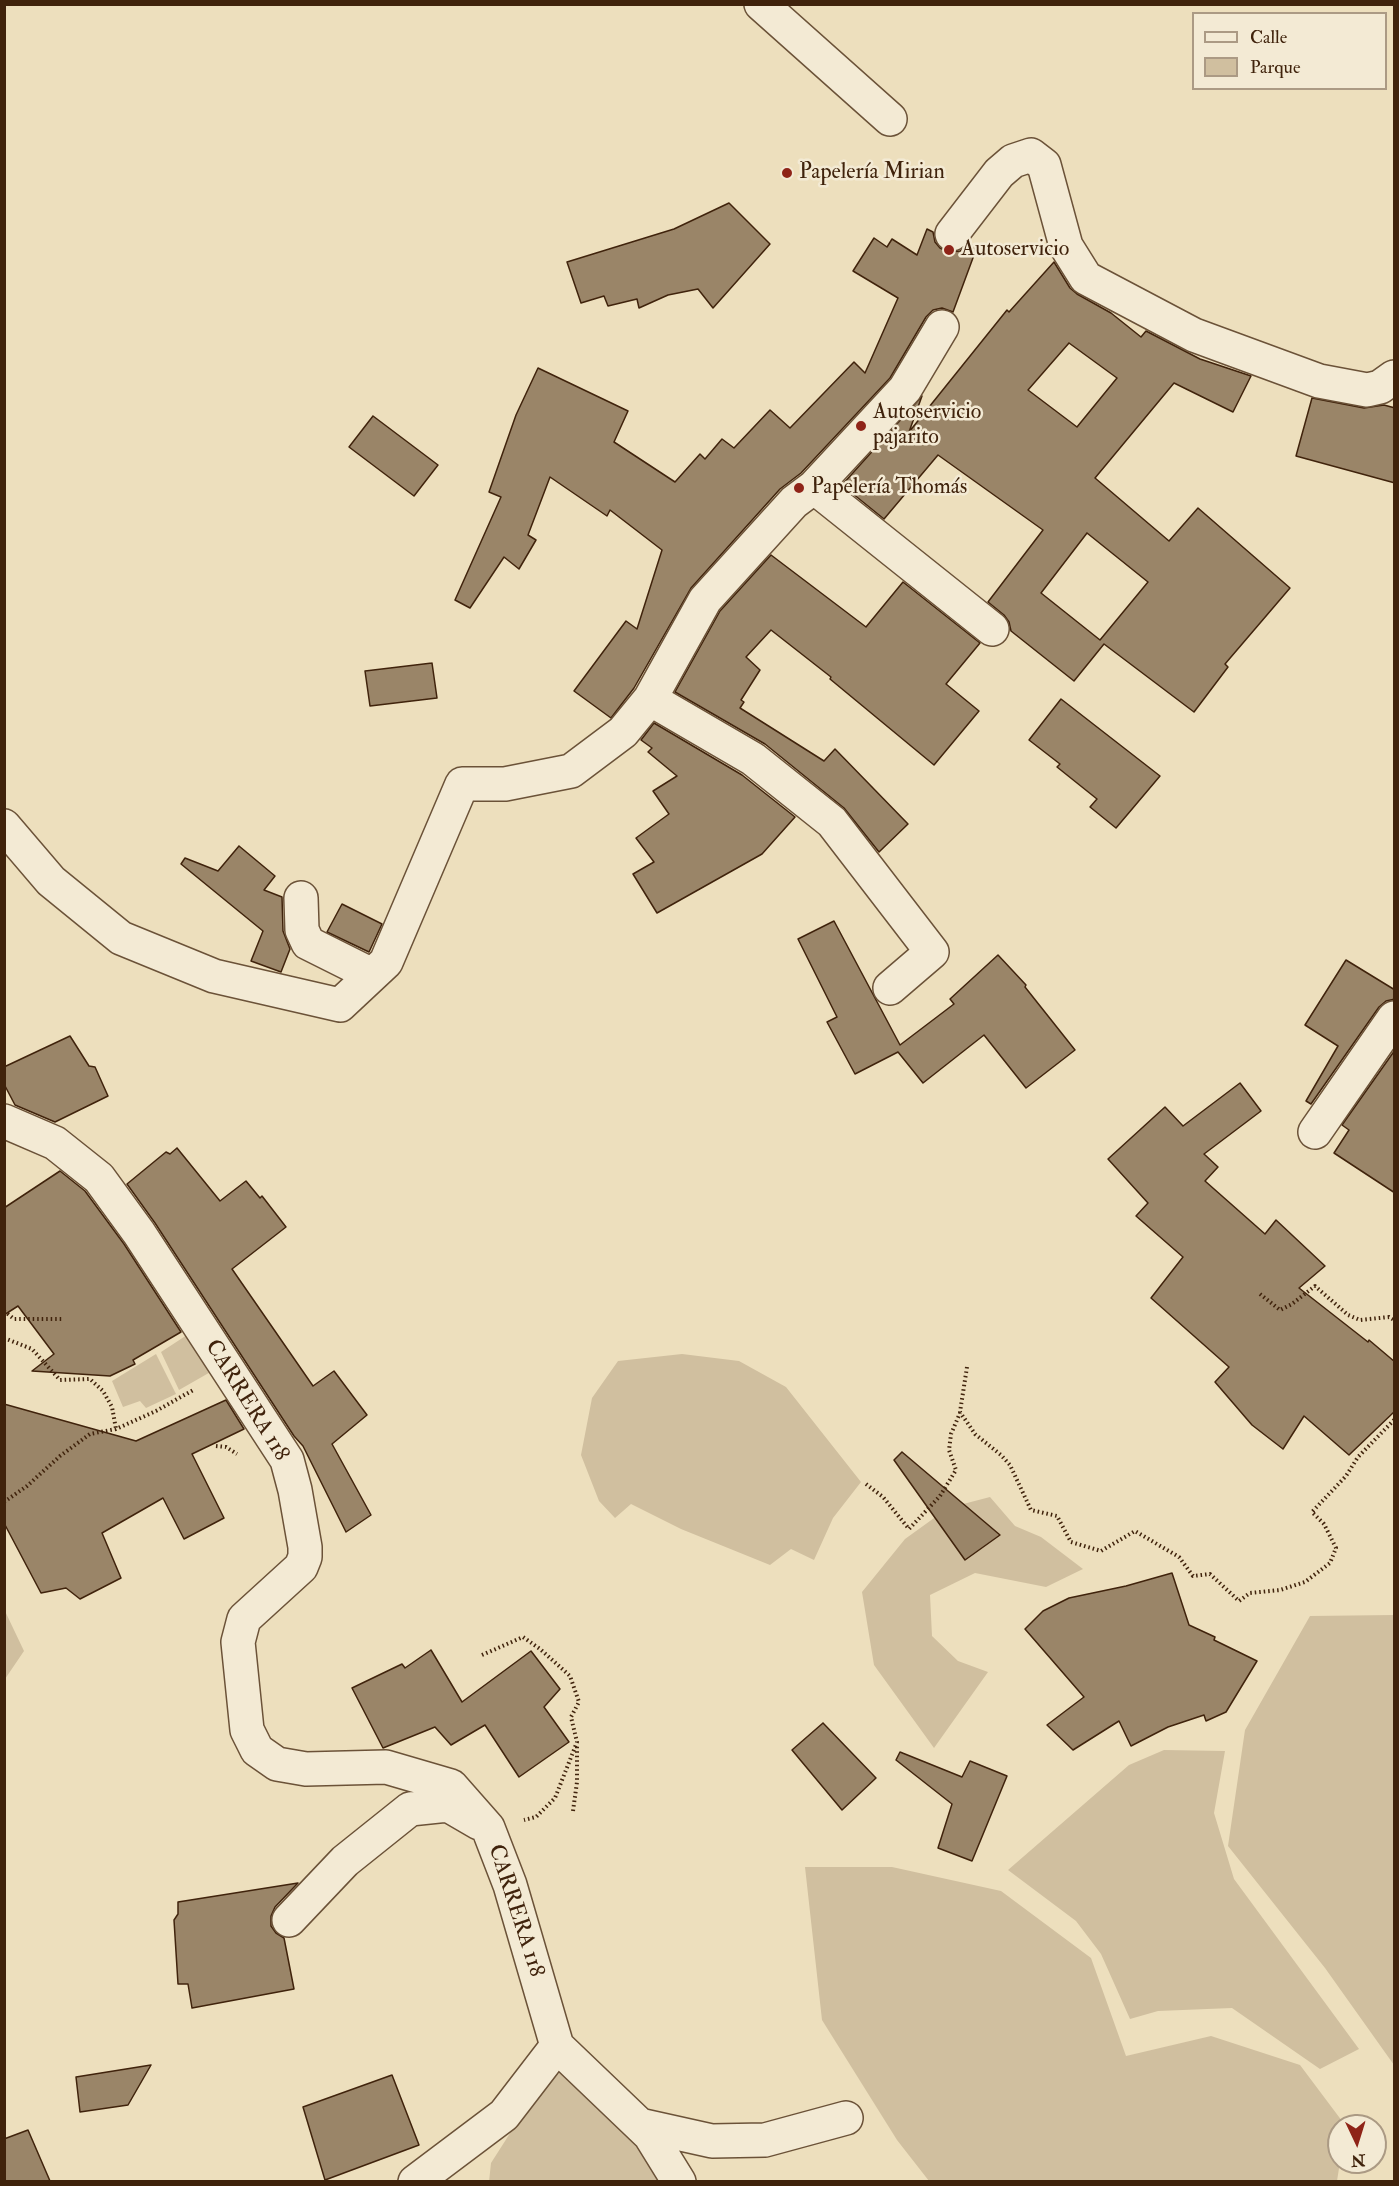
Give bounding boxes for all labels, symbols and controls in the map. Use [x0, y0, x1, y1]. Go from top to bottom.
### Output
legend [1192, 12, 1387, 90]
text: Calle [1250, 26, 1287, 49]
text: Parque [1250, 56, 1300, 79]
place label: Papelería Mirian [799, 160, 945, 186]
marker: Papelería Mirian [780, 166, 794, 180]
place label: Autoservicio [961, 237, 1069, 263]
marker: Autoservicio [942, 243, 956, 257]
place label: Autoservicio pajarito [873, 400, 981, 452]
marker: Autoservicio pajarito [854, 419, 868, 433]
place label: Papelería Thomás [811, 475, 967, 501]
marker: Papelería Thomás [792, 481, 806, 495]
street label: CARRERA 118 [198, 1336, 294, 1466]
street label: CARRERA 118 [481, 1841, 549, 1981]
north arrow [1327, 2114, 1387, 2174]
text: N [1350, 2149, 1366, 2170]

